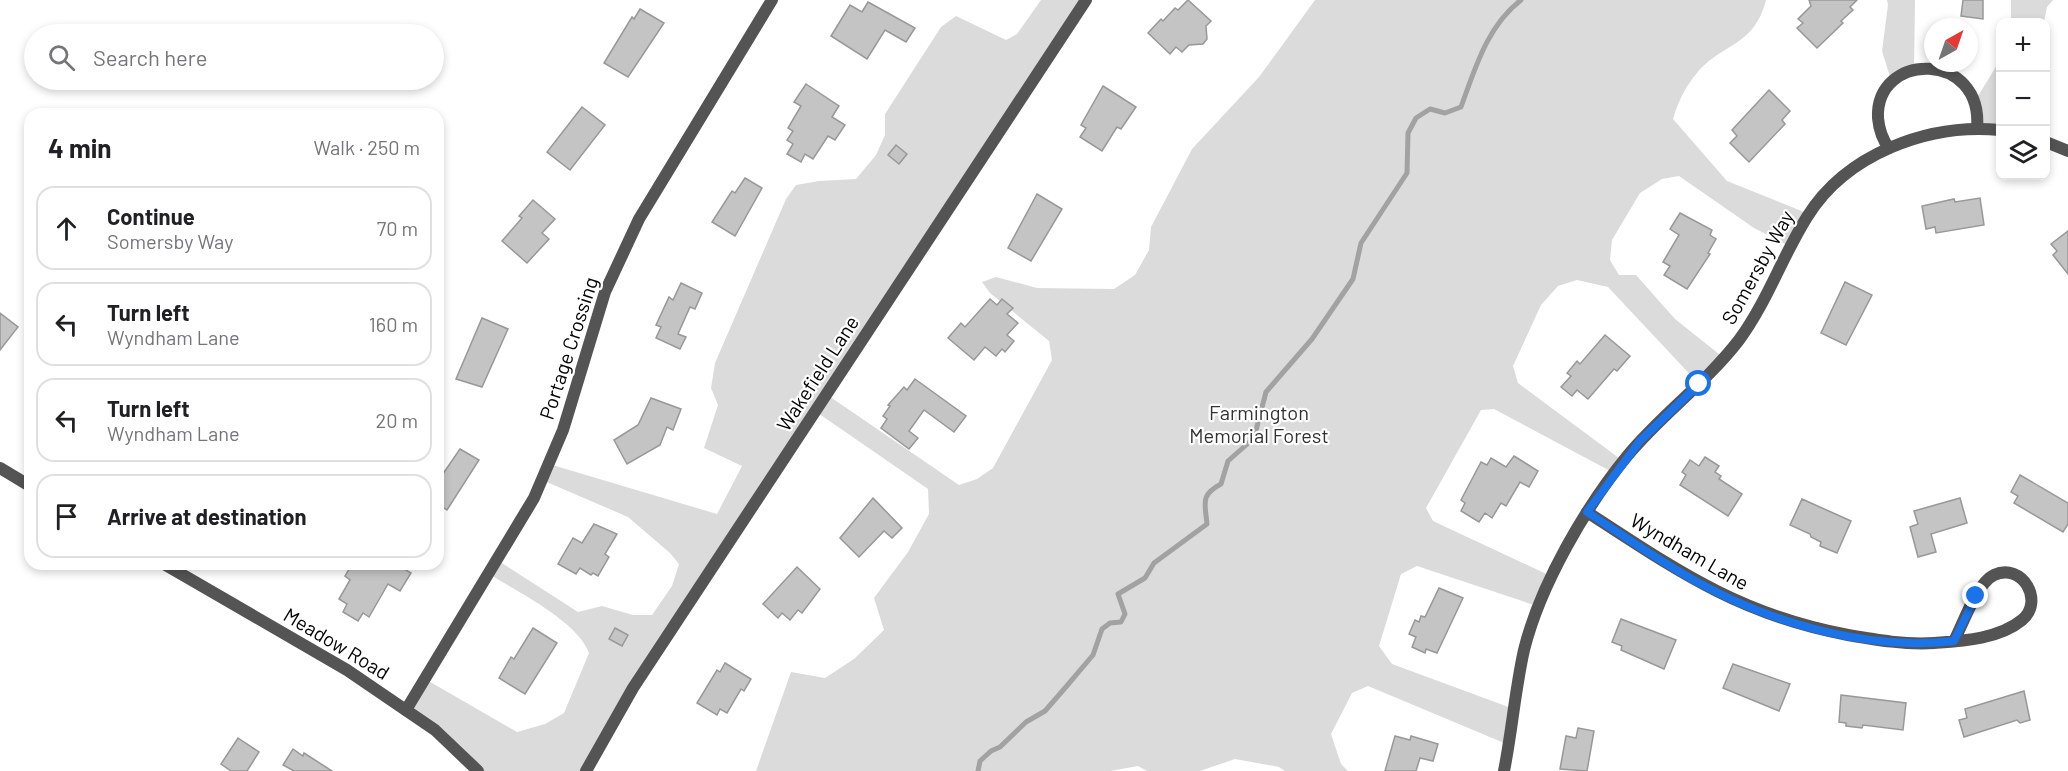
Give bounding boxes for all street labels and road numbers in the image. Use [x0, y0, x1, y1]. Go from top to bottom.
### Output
street label: Somersby Way [1716, 206, 1798, 328]
street label: Portage Crossing [534, 274, 602, 422]
street label: Wakefield Lane [771, 311, 863, 435]
street label: Wyndham Lane [1627, 507, 1753, 595]
street label: Meadow Road [280, 602, 394, 684]

